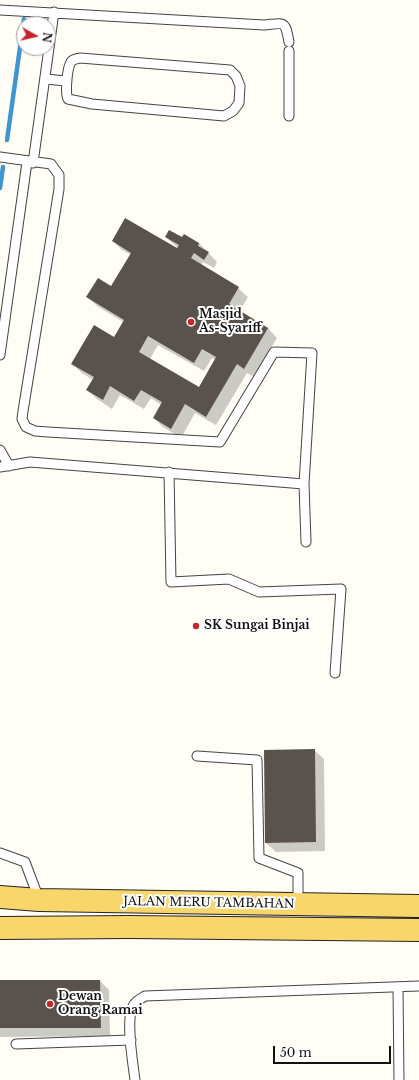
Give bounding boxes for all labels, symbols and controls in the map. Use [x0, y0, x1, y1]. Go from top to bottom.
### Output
north arrow [16, 16, 56, 56]
text: N [39, 31, 55, 44]
place label: Masjid As-Syariff [199, 308, 262, 336]
marker: Masjid As-Syariff [186, 317, 196, 327]
place label: SK Sungai Binjai [204, 619, 310, 633]
marker: SK Sungai Binjai [191, 621, 201, 631]
street label: JALAN MERU TAMBAHAN [123, 894, 295, 912]
place label: Dewan Orang Ramai [58, 990, 143, 1018]
marker: Dewan Orang Ramai [45, 999, 55, 1009]
scale bar [275, 1038, 393, 1064]
text: 50 m [280, 1045, 312, 1060]

